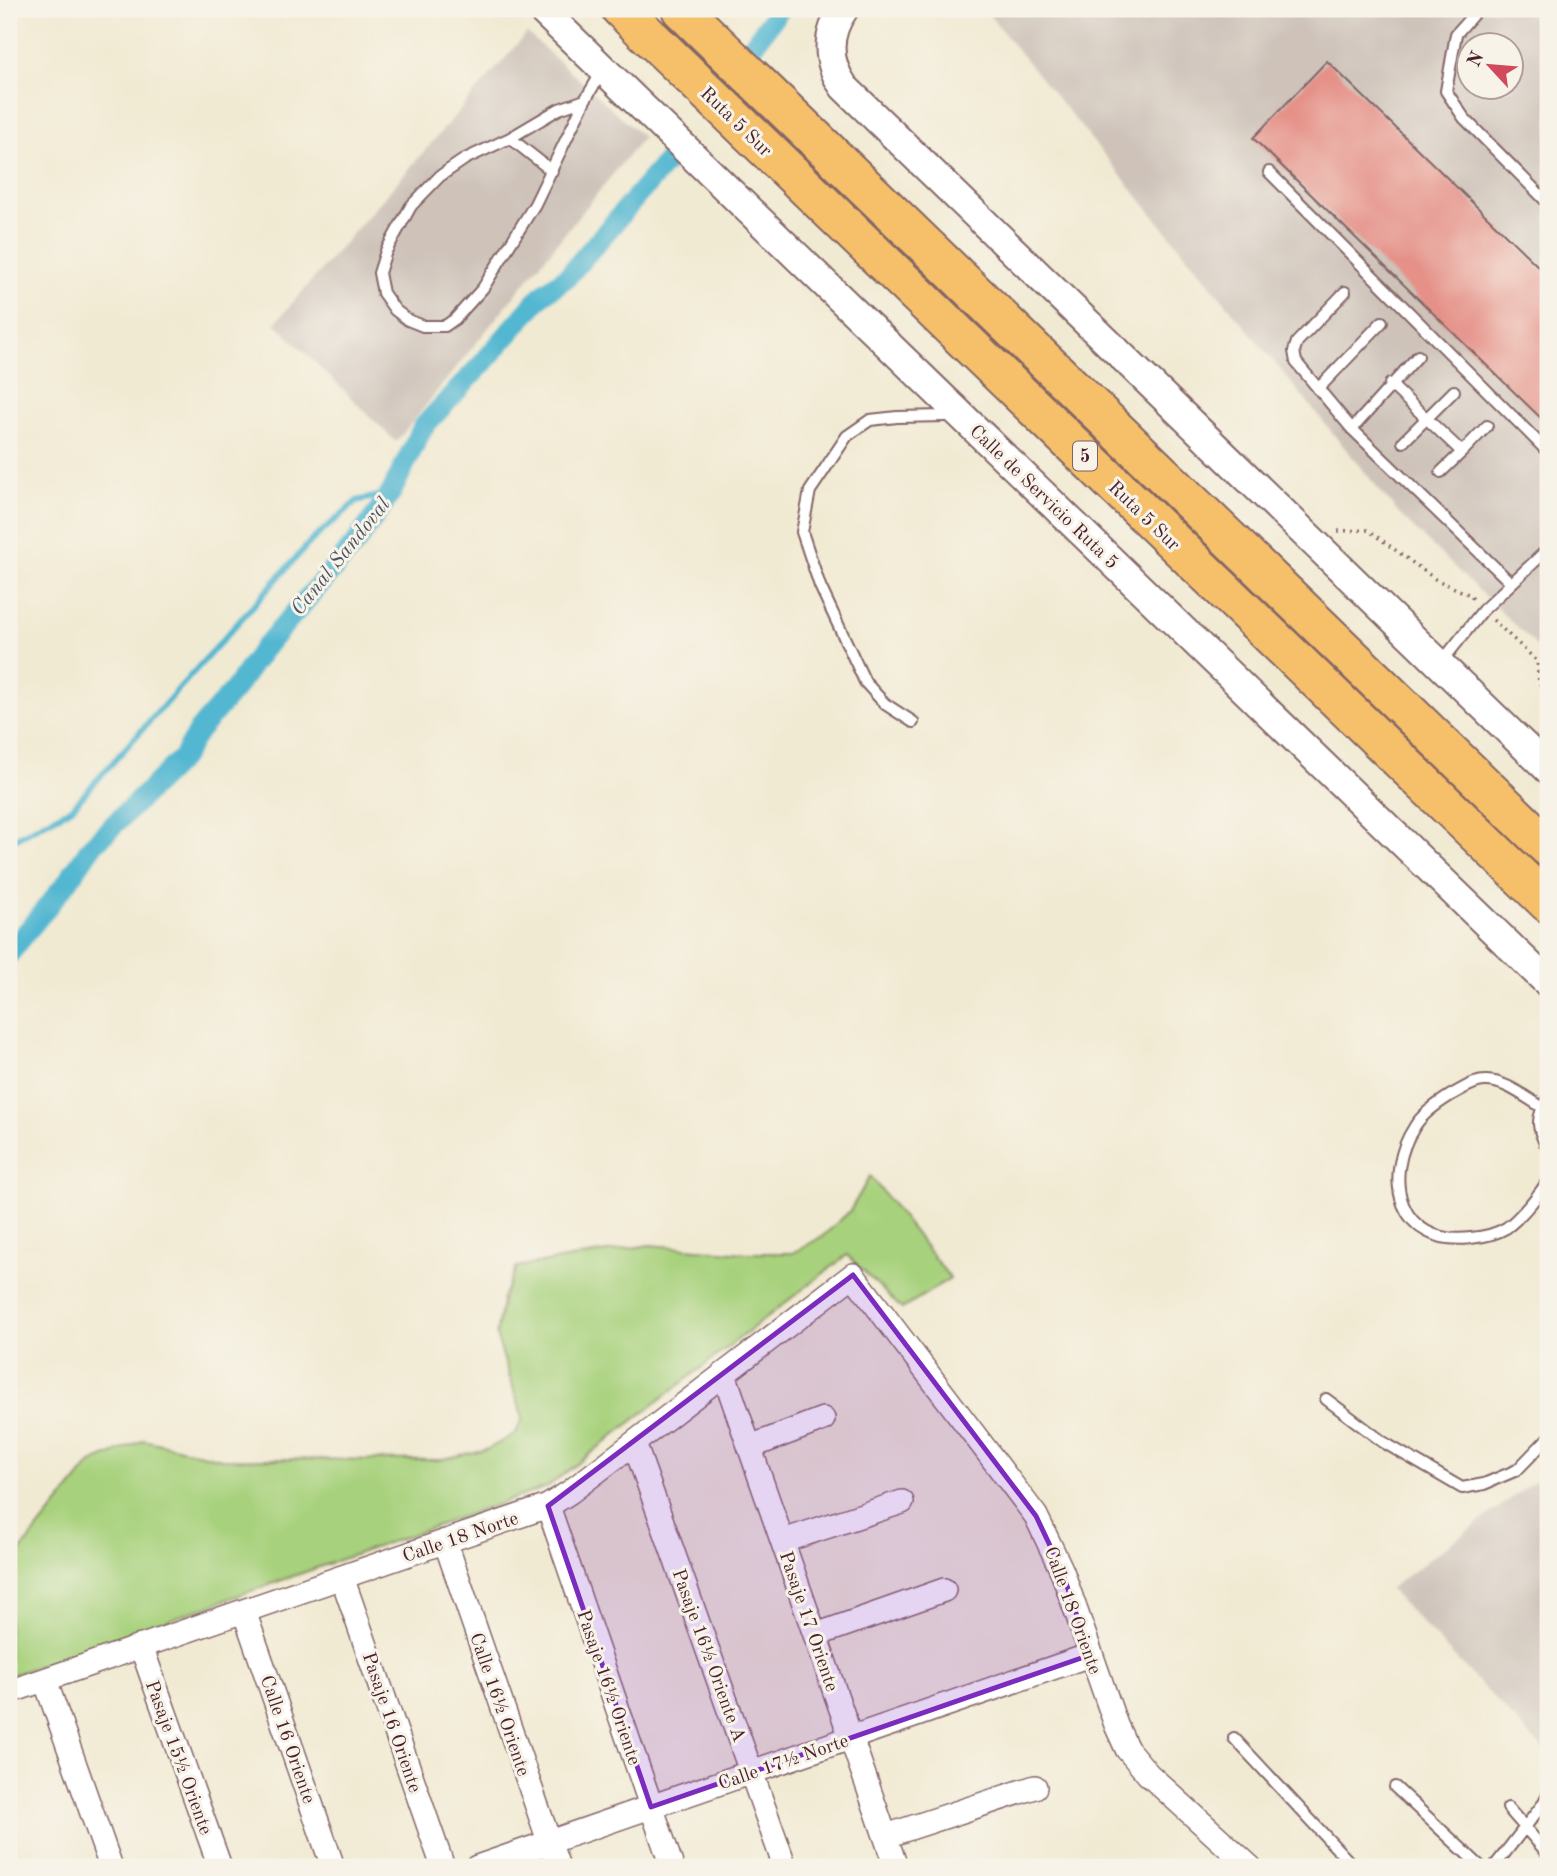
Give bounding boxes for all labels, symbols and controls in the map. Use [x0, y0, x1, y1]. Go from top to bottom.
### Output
north arrow [1456, 32, 1526, 102]
text: N [1465, 49, 1489, 70]
street label: Ruta 5 Sur [696, 84, 775, 161]
street label: Calle de Servicio Ruta 5 [965, 422, 1121, 573]
road number: 5 [1073, 442, 1097, 470]
street label: Ruta 5 Sur [1104, 478, 1183, 555]
water label: Canal Sandoval [288, 494, 395, 620]
street label: Calle 18 Norte [401, 1510, 521, 1567]
street label: Calle 18 Oriente [1040, 1544, 1104, 1677]
street label: Pasaje 17 Oriente [775, 1549, 841, 1695]
street label: Pasaje 16½ Oriente A [667, 1567, 748, 1745]
street label: Pasaje 16½ Oriente [572, 1608, 643, 1768]
street label: Calle 16½ Oriente [465, 1631, 532, 1779]
street label: Pasaje 16 Oriente [358, 1650, 424, 1796]
street label: Calle 16 Oriente [256, 1673, 318, 1806]
street label: Pasaje 15½ Oriente [141, 1678, 214, 1838]
street label: Calle 17½ Norte [716, 1732, 851, 1795]

